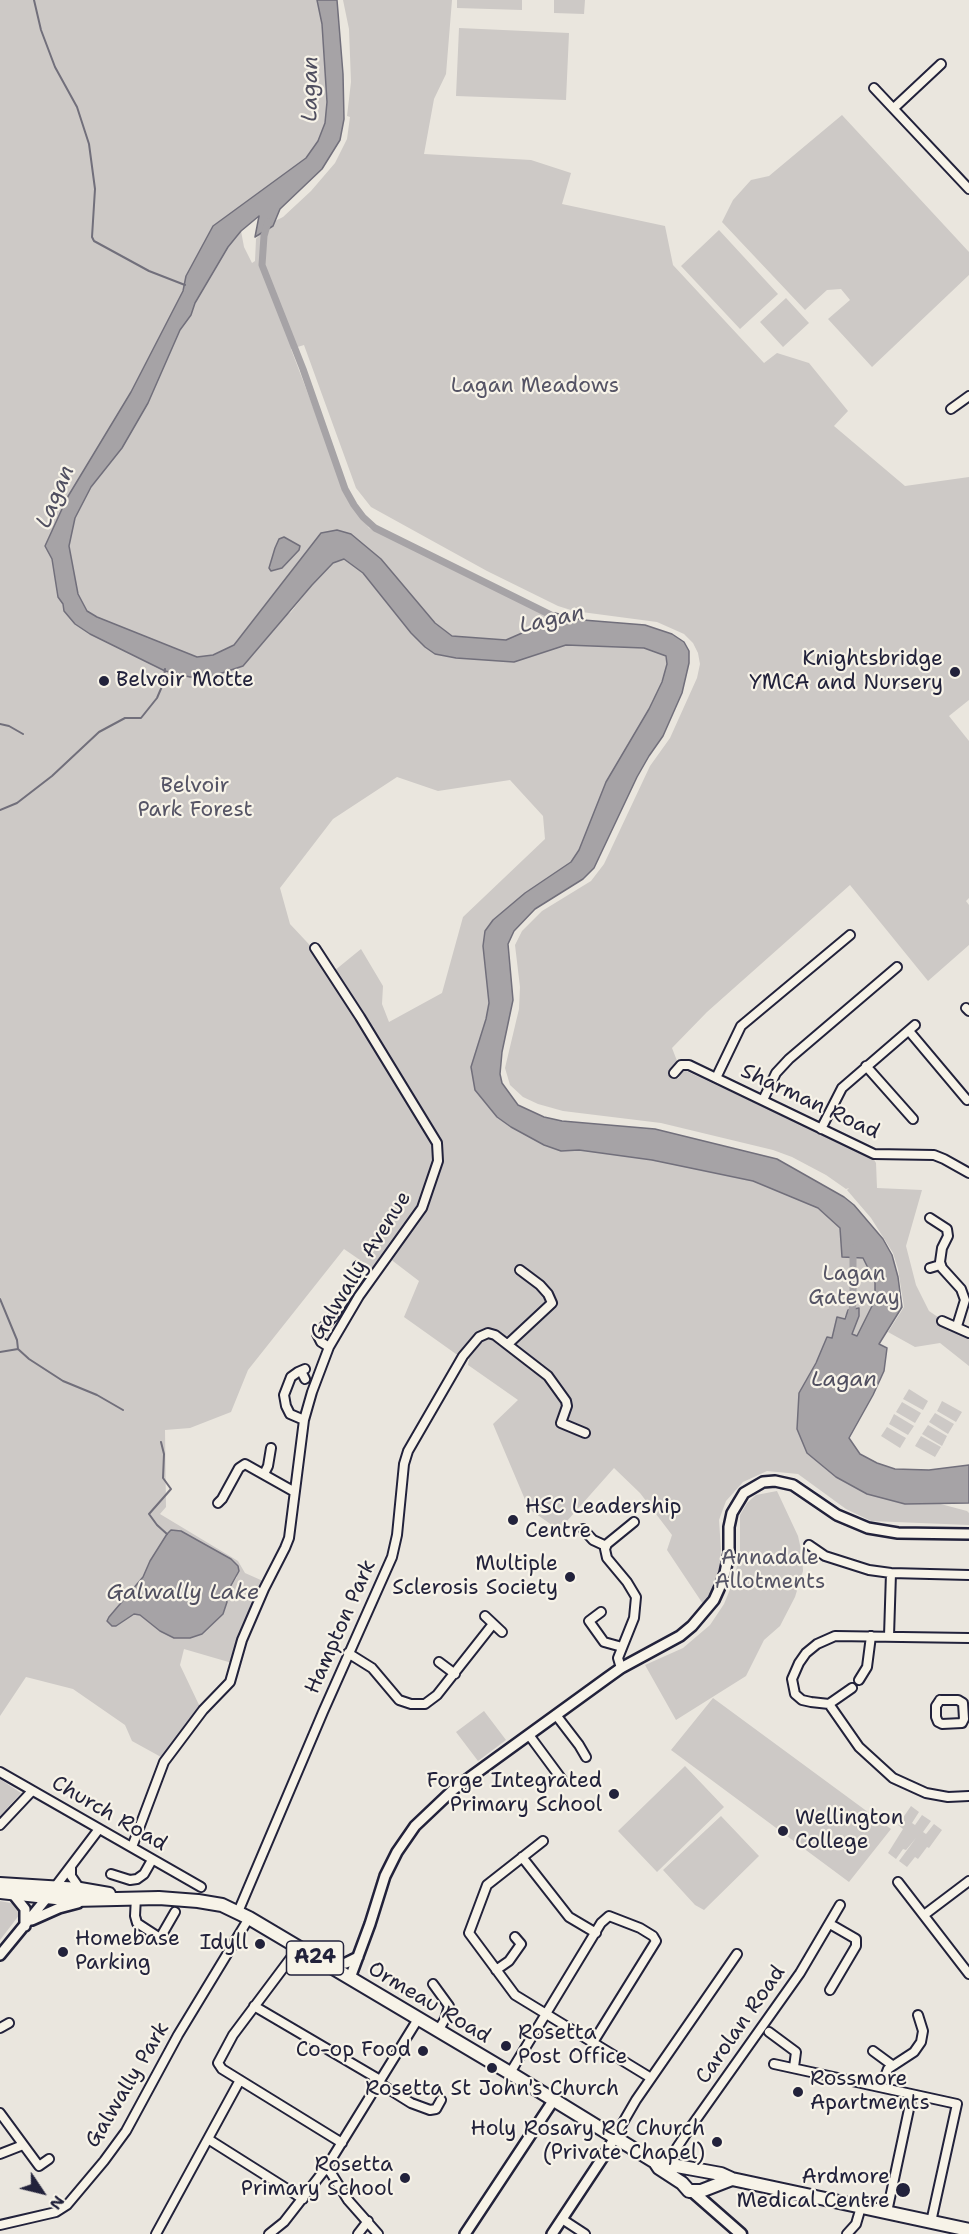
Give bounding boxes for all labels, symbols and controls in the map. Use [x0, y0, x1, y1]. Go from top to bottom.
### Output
water label: Lagan [297, 56, 325, 122]
park label: Lagan Meadows [451, 374, 619, 400]
water label: Lagan [31, 462, 81, 532]
water label: Lagan [517, 600, 587, 640]
place label: Knightsbridge YMCA and Nursery [749, 647, 943, 697]
marker: Knightsbridge YMCA and Nursery [948, 665, 962, 679]
place label: Belvoir Motte [116, 668, 254, 694]
marker: Belvoir Motte [97, 674, 111, 688]
park label: Belvoir Park Forest [137, 774, 253, 824]
street label: Sharman Road [737, 1059, 883, 1145]
street label: Galwally Avenue [305, 1187, 417, 1345]
park label: Lagan Gateway [808, 1262, 900, 1312]
water label: Lagan [811, 1367, 877, 1393]
place label: HSC Leadership Centre [525, 1495, 682, 1545]
marker: HSC Leadership Centre [506, 1513, 520, 1527]
park label: Annadale Allotments [715, 1546, 825, 1596]
place label: Multiple Sclerosis Society [392, 1552, 558, 1602]
street label: Hampton Park [300, 1556, 382, 1698]
marker: Multiple Sclerosis Society [563, 1570, 577, 1584]
water label: Galwally Lake [106, 1580, 260, 1606]
place label: Forge Integrated Primary School [426, 1769, 602, 1819]
street label: Church Road [47, 1771, 171, 1857]
marker: Forge Integrated Primary School [607, 1787, 621, 1801]
place label: Wellington College [795, 1806, 904, 1856]
marker: Wellington College [776, 1824, 790, 1838]
place label: Homebase Parking [75, 1927, 180, 1977]
place label: Idyll [200, 1931, 248, 1957]
marker: Idyll [253, 1937, 267, 1951]
road number: A24 [286, 1941, 344, 1975]
marker: Homebase Parking [56, 1945, 70, 1959]
street label: Ormeau Road [363, 1956, 495, 2050]
street label: Carolan Road [691, 1961, 791, 2089]
street label: Galwally Park [81, 2018, 175, 2152]
place label: Rosetta Post Office [518, 2021, 627, 2071]
place label: Co-op Food [296, 2038, 411, 2064]
marker: Rosetta Post Office [499, 2039, 513, 2053]
marker: Co-op Food [416, 2044, 430, 2058]
marker: Rosetta St John's Church [485, 2061, 499, 2075]
place label: Rossmore Apartments [810, 2067, 930, 2117]
place label: Rosetta St John's Church [365, 2077, 619, 2103]
marker: Rossmore Apartments [791, 2085, 805, 2099]
place label: Holy Rosary RC Church (Private Chapel) [471, 2117, 705, 2167]
marker: Holy Rosary RC Church (Private Chapel) [710, 2135, 724, 2149]
place label: Rosetta Primary School [241, 2153, 393, 2203]
north arrow [12, 2162, 72, 2222]
place label: Ardmore Medical Centre [736, 2165, 890, 2215]
marker: Rosetta Primary School [398, 2171, 412, 2185]
marker: Ardmore Medical Centre [894, 2181, 912, 2199]
text: N [45, 2191, 69, 2214]

